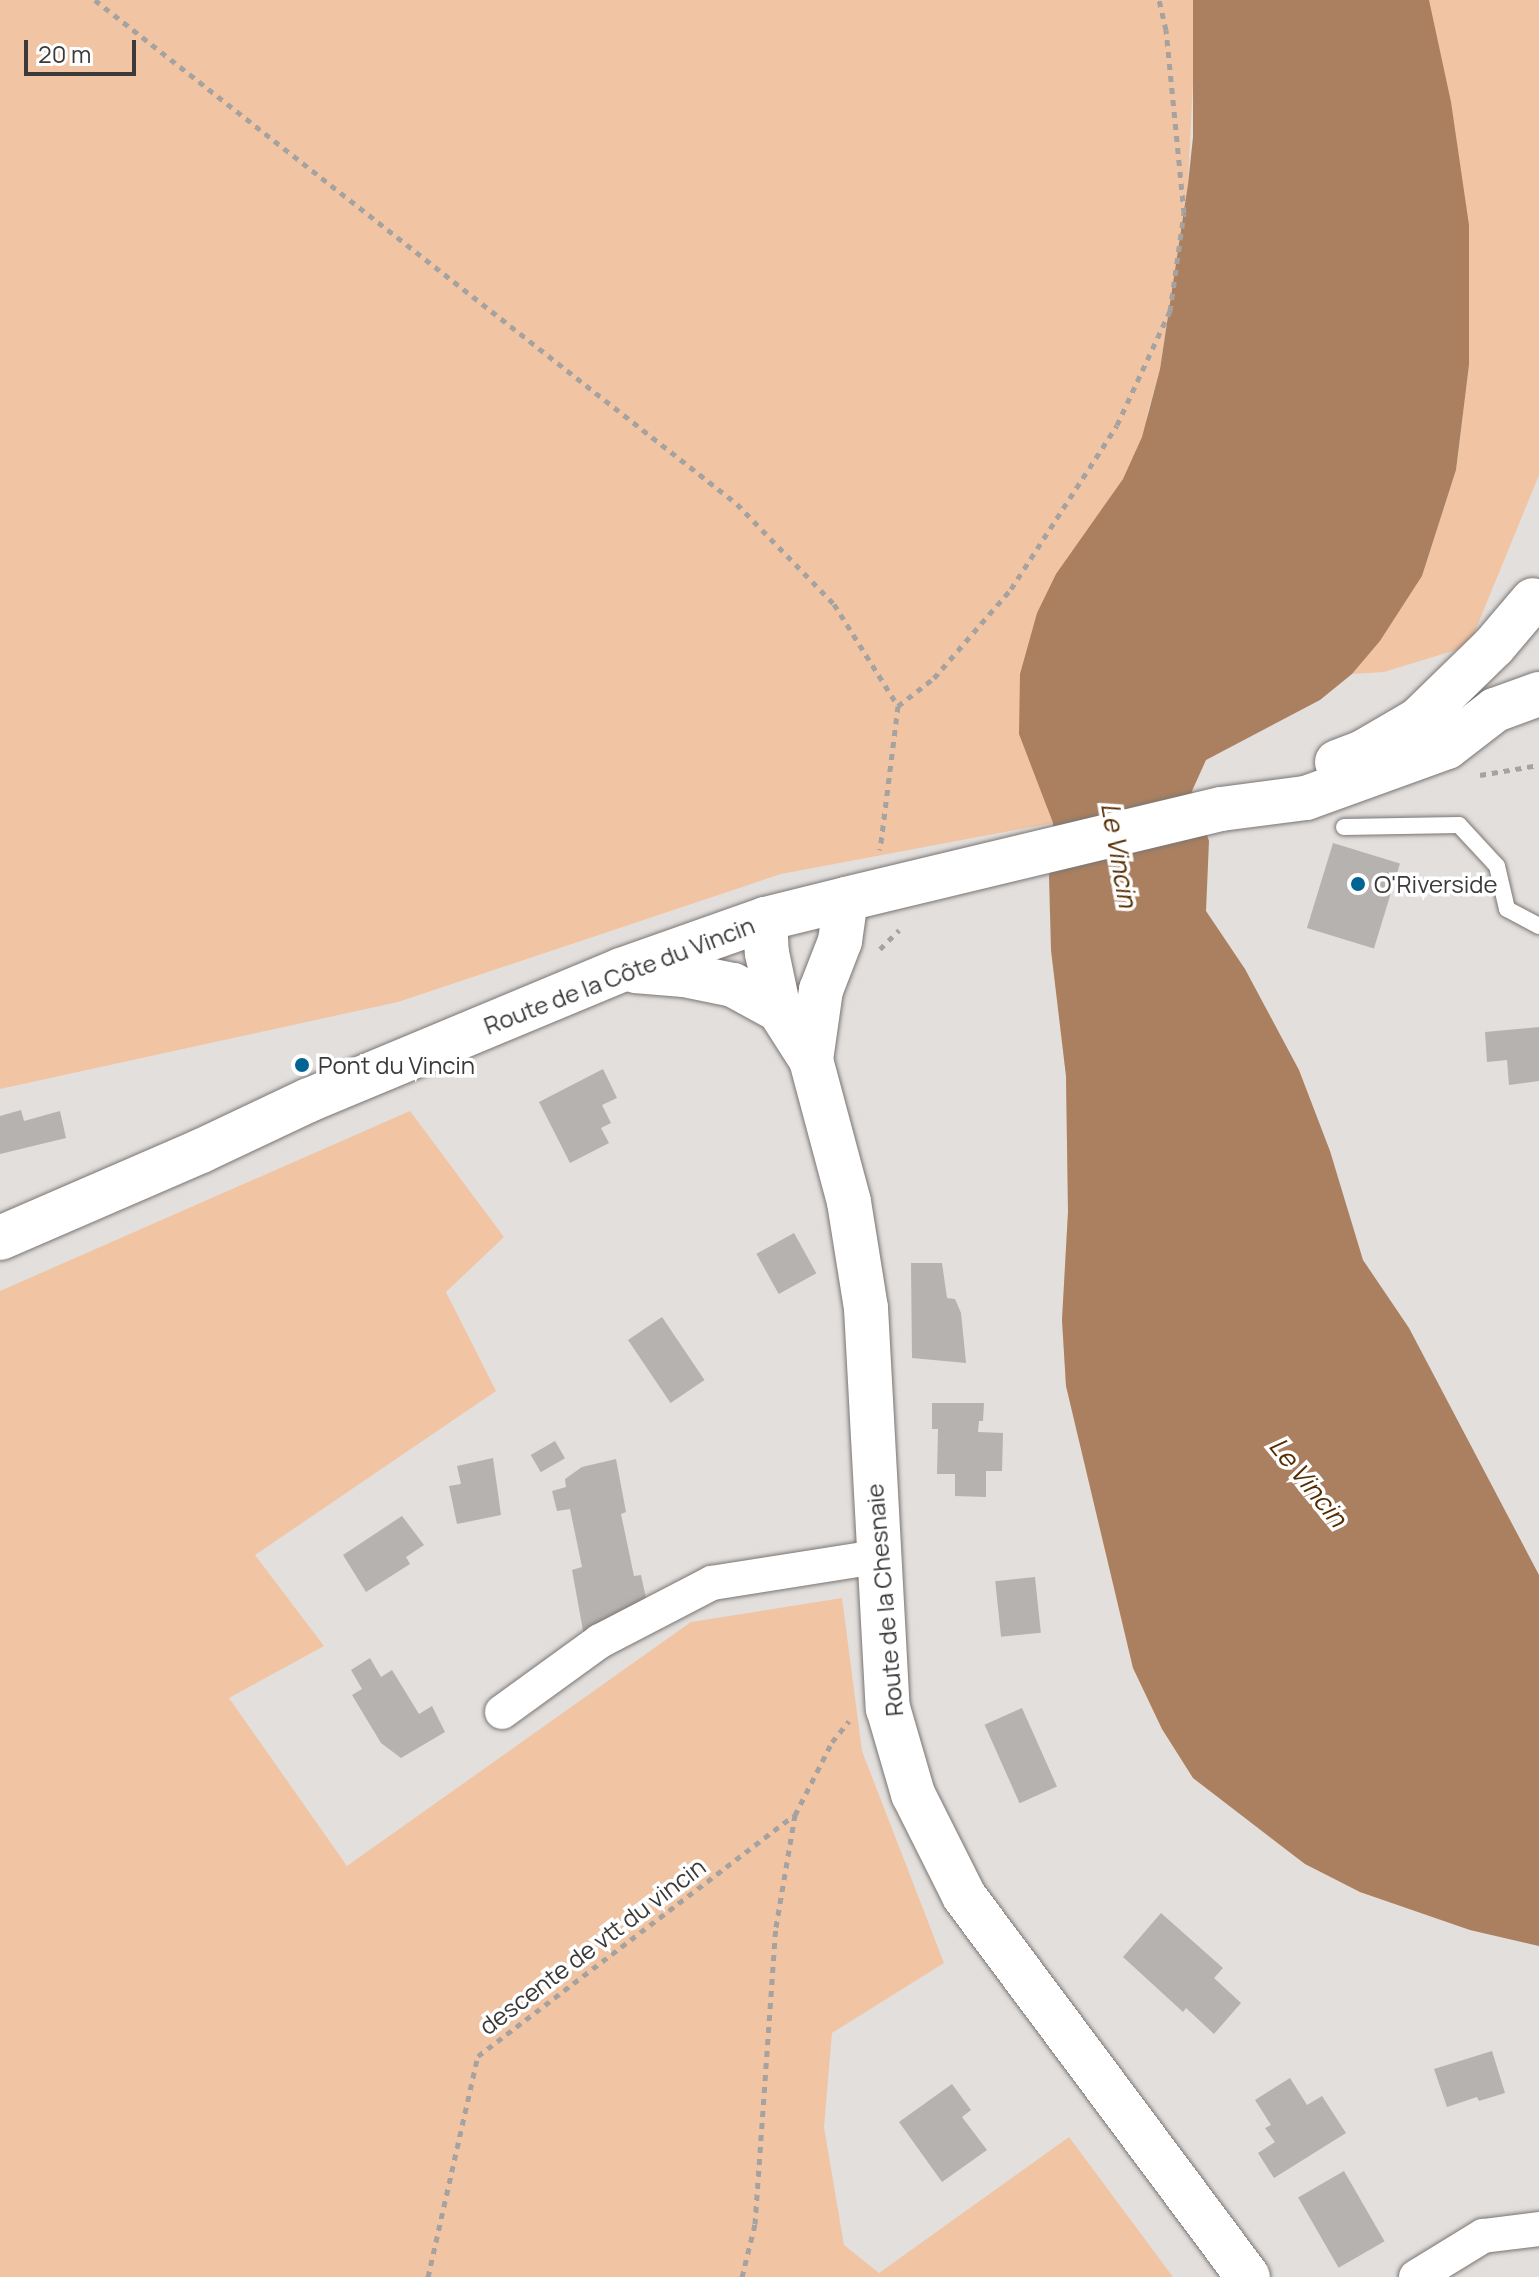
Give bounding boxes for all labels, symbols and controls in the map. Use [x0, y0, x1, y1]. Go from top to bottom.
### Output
scale bar [28, 24, 140, 74]
text: 20 m [38, 37, 91, 70]
water label: Le Vincin [1094, 800, 1144, 910]
place label: O'Riverside [1374, 870, 1498, 898]
marker: O'Riverside [1349, 875, 1367, 893]
street label: Route de la Côte du Vincin [480, 910, 758, 1040]
place label: Pont du Vincin [318, 1051, 475, 1079]
marker: Pont du Vincin [293, 1056, 311, 1074]
water label: Le Vincin [1263, 1431, 1353, 1533]
street label: Route de la Chesnaie [859, 1482, 909, 1718]
street label: descente de vtt du vincin [473, 1852, 711, 2040]

